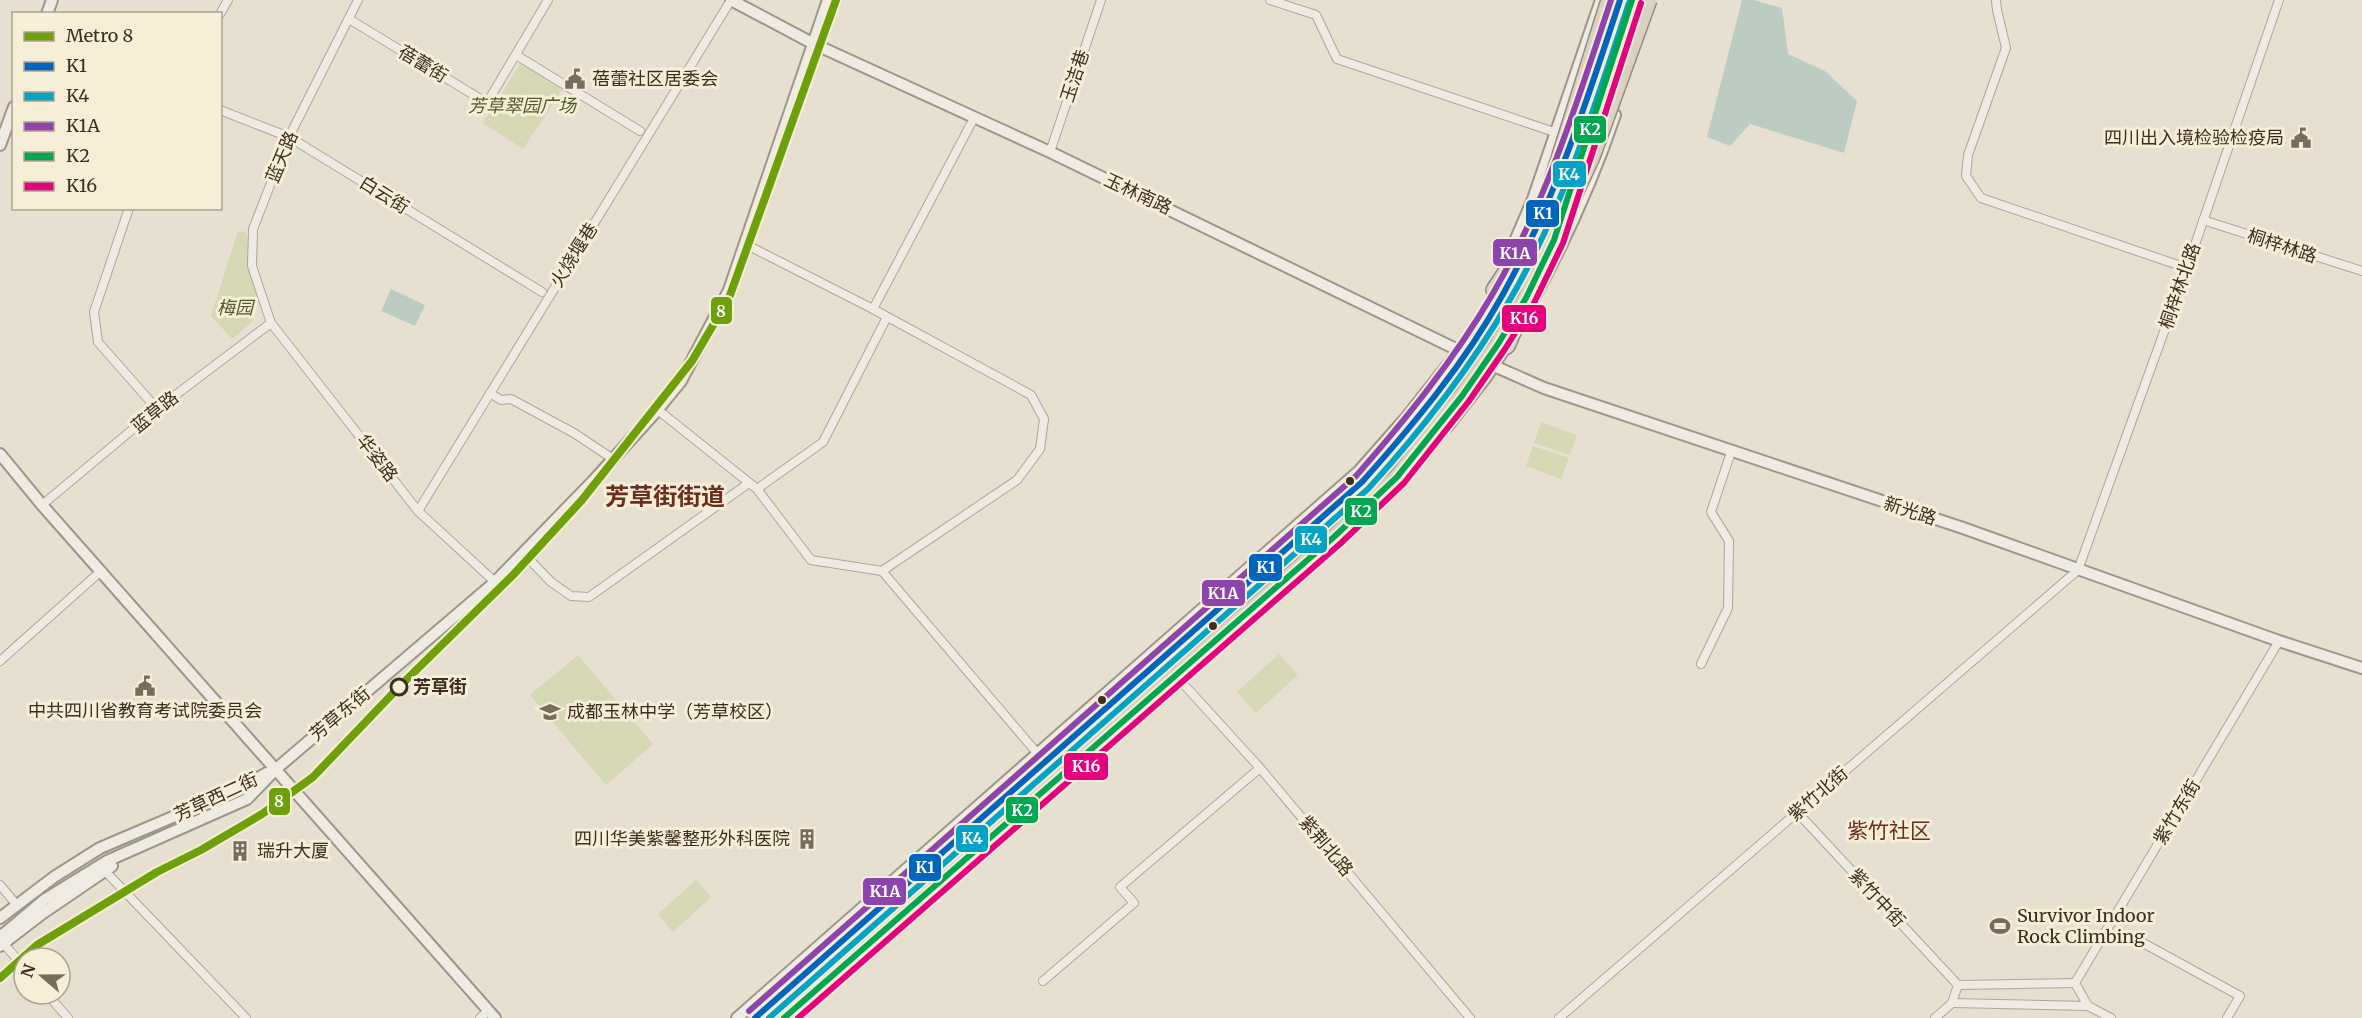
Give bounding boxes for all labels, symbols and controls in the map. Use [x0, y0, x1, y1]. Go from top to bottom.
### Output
legend [12, 12, 222, 210]
text: Metro 8 [66, 24, 133, 47]
street label: 蓓蕾街 [394, 40, 452, 87]
street label: 玉洁巷 [1055, 47, 1094, 105]
text: K1 [66, 54, 87, 77]
public building icon: 蓓蕾社区居委会 [563, 67, 587, 91]
place label: 蓓蕾社区居委会 [592, 67, 718, 90]
text: K4 [66, 84, 89, 107]
park label: 芳草翠园广场 [468, 94, 578, 117]
text: K1A [66, 114, 100, 137]
line badge: K2 [1573, 115, 1607, 144]
text: K2 [1579, 119, 1601, 139]
place label: 四川出入境检验检疫局 [2104, 126, 2284, 149]
public building icon: 四川出入境检验检疫局 [2289, 126, 2313, 150]
street label: 蓝天路 [260, 127, 303, 186]
text: K2 [66, 144, 90, 167]
line badge: K4 [1552, 160, 1587, 188]
text: K4 [1558, 164, 1580, 184]
street label: 玉林南路 [1101, 168, 1176, 219]
street label: 白云街 [355, 171, 413, 219]
text: K16 [66, 174, 97, 197]
line badge: K1 [1525, 199, 1560, 228]
text: K1 [1533, 203, 1553, 223]
street label: 火烧堰巷 [545, 218, 602, 291]
street label: 桐梓林路 [2244, 223, 2320, 268]
line badge: K1A [1492, 238, 1538, 267]
street label: 桐梓林北路 [2154, 240, 2205, 332]
text: K1A [1499, 243, 1531, 263]
park label: 梅园 [217, 296, 256, 319]
line badge: 8 [710, 296, 733, 325]
text: 8 [716, 301, 726, 321]
line badge: K16 [1501, 304, 1547, 333]
text: K16 [1510, 308, 1538, 328]
street label: 蓝草路 [126, 386, 183, 438]
street label: 华姿路 [352, 429, 403, 486]
unlabelled marker [1344, 475, 1356, 487]
district label: 芳草街街道 [605, 481, 725, 512]
street label: 新光路 [1881, 491, 1939, 530]
line badge: K2 [1344, 497, 1378, 526]
text: K2 [1350, 501, 1372, 521]
line badge: K4 [1294, 525, 1328, 554]
text: K4 [1300, 529, 1322, 549]
line badge: K1 [1248, 553, 1283, 582]
text: K1 [1256, 557, 1276, 577]
line badge: K1A [1201, 579, 1246, 607]
text: K1A [1207, 583, 1239, 603]
unlabelled marker [1207, 620, 1219, 632]
public building icon: 中共四川省教育考试院委员会 [133, 674, 157, 698]
place label: 芳草街 [413, 675, 467, 698]
marker: 芳草街 [390, 678, 408, 696]
street label: 芳草东街 [305, 682, 375, 746]
unlabelled marker [1096, 694, 1108, 706]
place label: 中共四川省教育考试院委员会 [28, 699, 262, 722]
school or university icon: 成都玉林中学（芳草校区） [538, 700, 562, 724]
place label: 成都玉林中学（芳草校区） [567, 700, 783, 723]
line badge: K16 [1063, 752, 1109, 781]
text: K16 [1072, 756, 1100, 776]
street label: 紫竹北街 [1783, 761, 1852, 826]
street label: 芳草西二街 [170, 767, 261, 826]
street label: 紫竹东街 [2148, 775, 2205, 849]
line badge: 8 [268, 787, 291, 816]
text: 8 [274, 791, 284, 811]
line badge: K2 [1005, 796, 1039, 824]
text: K2 [1011, 800, 1033, 820]
street label: 紫荆北路 [1294, 811, 1358, 881]
district label: 紫竹社区 [1847, 817, 1931, 844]
line badge: K4 [955, 824, 989, 853]
place label: 四川华美紫馨整形外科医院 [574, 827, 790, 850]
building icon: 四川华美紫馨整形外科医院 [795, 827, 819, 851]
text: K4 [961, 828, 983, 848]
building icon: 瑞升大厦 [228, 839, 252, 863]
place label: 瑞升大厦 [257, 839, 329, 862]
line badge: K1 [908, 853, 942, 882]
text: K1 [915, 857, 935, 877]
street label: 紫竹中街 [1844, 863, 1910, 932]
line badge: K1A [862, 877, 907, 906]
text: K1A [869, 881, 901, 901]
place label: Survivor Indoor Rock Climbing [2017, 904, 2155, 948]
sports icon: Survivor Indoor Rock Climbing [1988, 914, 2012, 938]
north arrow [12, 946, 72, 1006]
text: N [16, 961, 40, 980]

